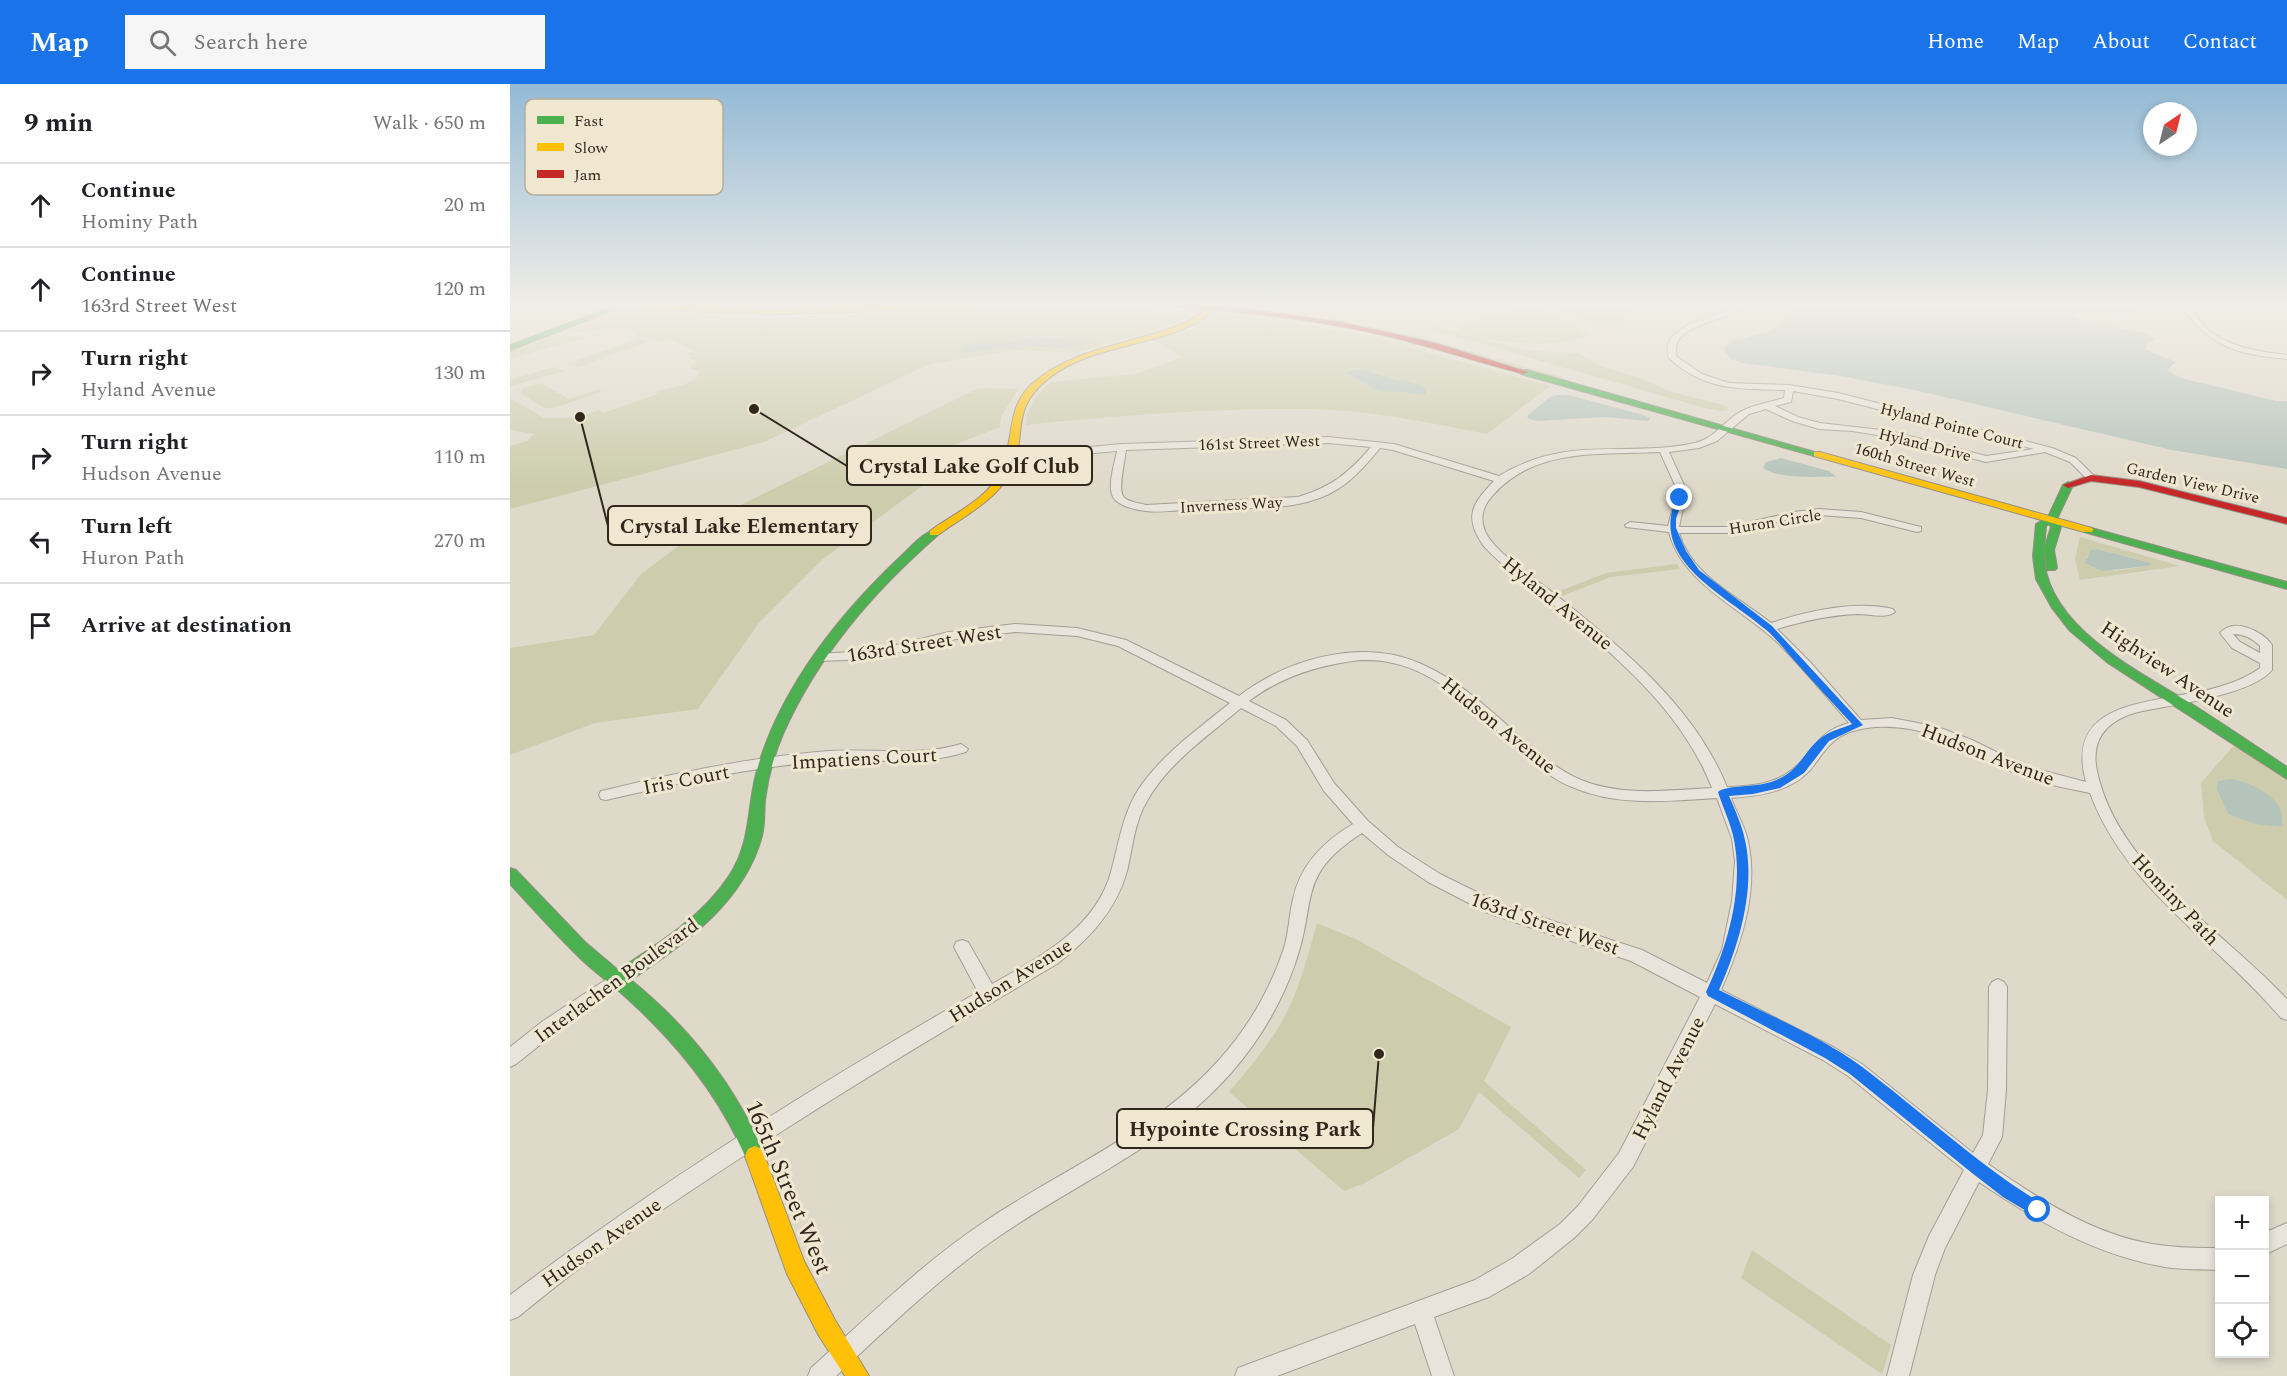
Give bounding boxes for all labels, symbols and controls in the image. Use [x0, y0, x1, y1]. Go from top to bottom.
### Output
search box [125, 15, 545, 69]
text: Map [30, 21, 89, 64]
icon: search [146, 26, 179, 59]
text: Search here [194, 26, 308, 59]
text: Home [1927, 26, 1984, 58]
text: Map [2017, 26, 2059, 58]
text: About [2092, 26, 2150, 58]
text: Contact [2183, 26, 2257, 58]
legend [525, 99, 723, 195]
north arrow [2143, 102, 2197, 156]
text: 9 min [24, 103, 93, 143]
text: Walk · 650 m [373, 108, 486, 138]
text: Fast [574, 109, 604, 133]
text: Slow [574, 136, 609, 160]
text: Jam [574, 163, 602, 187]
text: Continue [81, 174, 176, 207]
icon: ahead [24, 189, 57, 222]
text: 20 m [444, 190, 486, 220]
text: Hominy Path [81, 207, 198, 237]
text: Continue [81, 258, 176, 291]
icon: ahead [24, 273, 57, 306]
text: 120 m [434, 274, 486, 304]
text: 163rd Street West [81, 291, 237, 321]
text: Turn right [81, 342, 188, 375]
icon: right [24, 357, 57, 390]
text: 130 m [434, 358, 486, 388]
text: Hyland Avenue [81, 375, 216, 405]
street label: Hyland Pointe Court [1878, 397, 2026, 455]
street label: Hyland Drive [1876, 422, 1974, 468]
text: Turn right [81, 426, 188, 459]
street label: 161st Street West [1198, 429, 1321, 457]
street label: 160th Street West [1852, 436, 1978, 494]
icon: right [24, 441, 57, 474]
text: 110 m [434, 442, 486, 472]
callout: Crystal Lake Golf Club [847, 446, 1092, 485]
text: Crystal Lake Golf Club [859, 451, 1079, 483]
street label: Garden View Drive [2124, 456, 2262, 510]
text: Hudson Avenue [81, 459, 222, 489]
route end [1666, 484, 1692, 510]
street label: Inverness Way [1179, 490, 1284, 520]
street label: Huron Circle [1727, 503, 1823, 541]
callout: Crystal Lake Elementary [608, 506, 871, 545]
text: Turn left [81, 510, 173, 543]
text: Crystal Lake Elementary [620, 511, 859, 543]
icon: left [24, 525, 57, 558]
text: 270 m [434, 526, 486, 556]
text: Huron Path [81, 543, 185, 573]
street label: Hyland Avenue [1495, 550, 1619, 658]
icon: arrive [24, 609, 57, 642]
text: Arrive at destination [81, 609, 292, 642]
street label: Highview Avenue [2094, 614, 2241, 726]
street label: 163rd Street West [845, 617, 1004, 671]
street label: Hudson Avenue [1434, 670, 1562, 782]
street label: Hudson Avenue [1917, 716, 2059, 794]
street label: Impatiens Court [790, 740, 938, 778]
street label: Iris Court [641, 757, 732, 803]
street label: Hominy Path [2124, 847, 2226, 953]
street label: 163rd Street West [1466, 884, 1623, 964]
street label: Interlachen Boulevard [528, 911, 705, 1051]
street label: Hudson Avenue [943, 931, 1078, 1031]
street label: Hyland Avenue [1625, 1011, 1713, 1146]
street label: 165th Street West [735, 1094, 841, 1280]
callout: Hypointe Crossing Park [1117, 1109, 1373, 1148]
text: Hypointe Crossing Park [1129, 1114, 1361, 1146]
street label: Hudson Avenue [535, 1190, 668, 1295]
route start [2024, 1196, 2050, 1222]
map controls [2215, 1196, 2269, 1358]
button: + [2215, 1196, 2269, 1250]
button: − [2215, 1250, 2269, 1304]
button: locate [2215, 1304, 2269, 1358]

